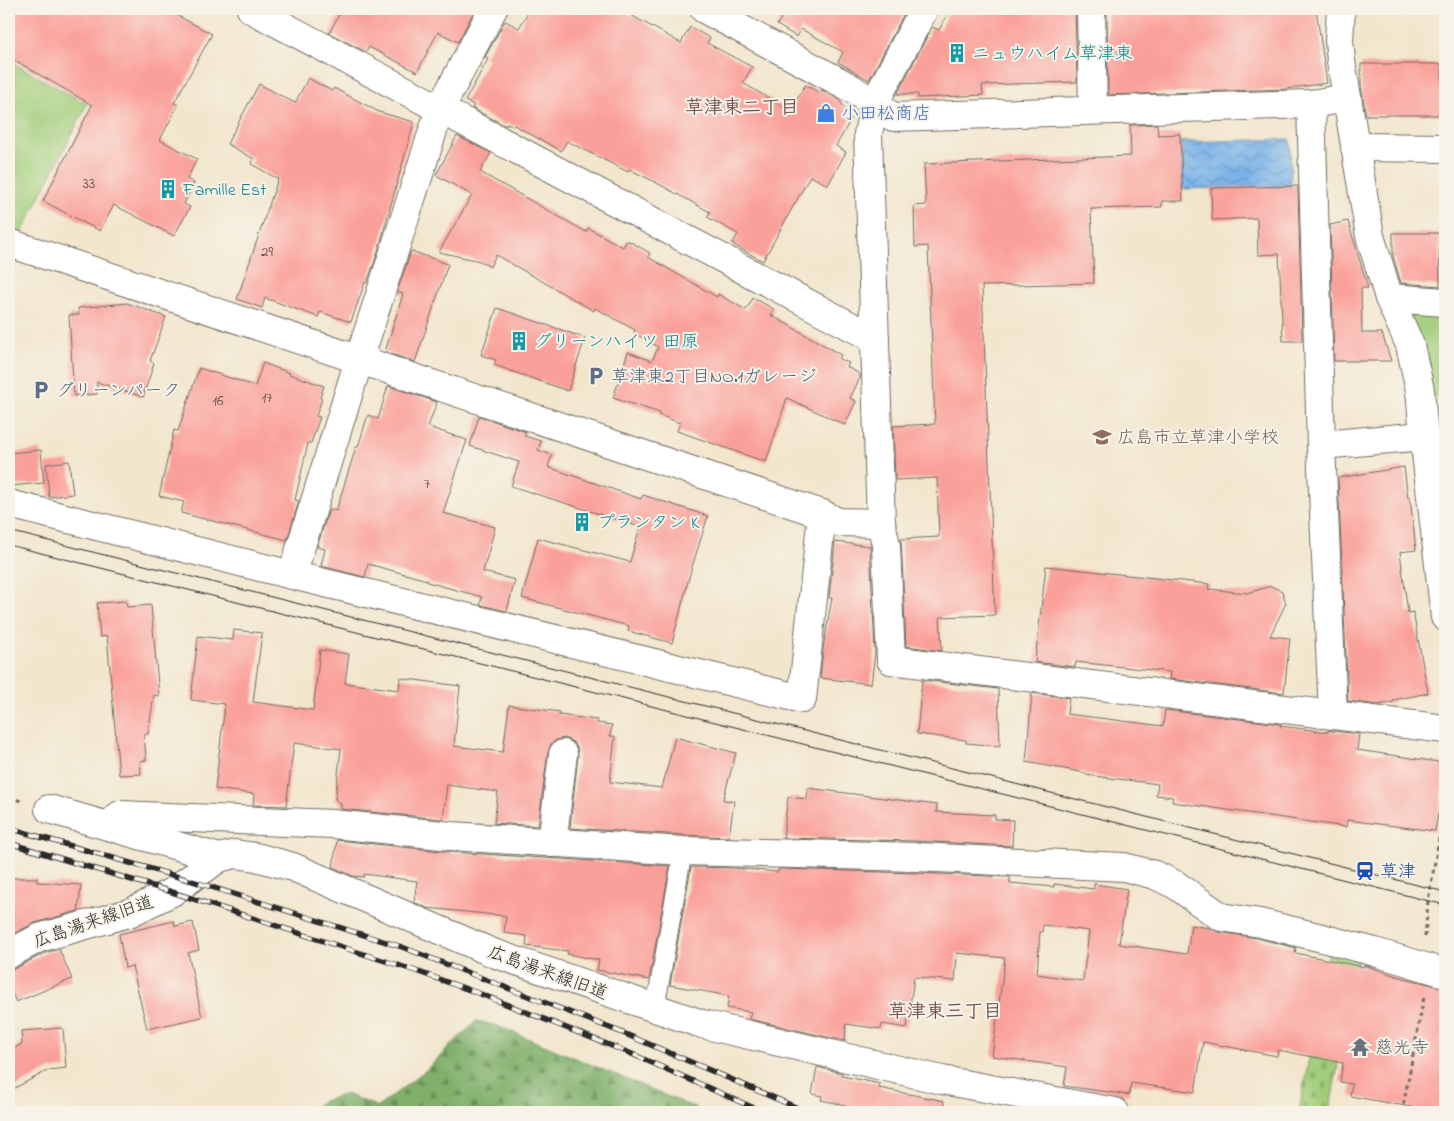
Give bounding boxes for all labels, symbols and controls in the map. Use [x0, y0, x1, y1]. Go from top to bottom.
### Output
building icon: ニュウハイム草津東 [946, 42, 968, 64]
place label: ニュウハイム草津東 [972, 42, 1133, 68]
district label: 草津東二丁目 [685, 95, 799, 122]
shop icon: 小田松商店 [815, 102, 837, 124]
place label: 小田松商店 [841, 102, 931, 128]
house number: 33 [83, 173, 95, 195]
building icon: Famille Est [157, 178, 179, 200]
place label: Famille Est [182, 178, 266, 204]
house number: 29 [261, 241, 273, 263]
building icon: グリーンハイツ 田原 [508, 330, 530, 352]
place label: グリーンハイツ 田原 [534, 330, 699, 356]
parking icon: 草津東2丁目NO.1ガレージ [585, 365, 607, 387]
place label: 草津東2丁目NO.1ガレージ [611, 365, 816, 391]
parking icon: グリーンパーク [30, 379, 52, 401]
place label: グリーンパーク [56, 379, 180, 405]
house number: 17 [262, 387, 272, 409]
house number: 16 [212, 390, 224, 412]
school or university icon: 広島市立草津小学校 [1091, 426, 1113, 448]
place label: 広島市立草津小学校 [1117, 426, 1279, 452]
house number: 7 [424, 473, 430, 495]
building icon: プランタン K [571, 511, 593, 533]
place label: プランタン K [597, 511, 700, 537]
station icon: 草津 [1354, 860, 1376, 882]
place label: 草津 [1380, 860, 1416, 886]
street label: 広島湯来線旧道 [30, 890, 157, 956]
street label: 広島湯来線旧道 [484, 940, 611, 1008]
district label: 草津東三丁目 [888, 999, 1002, 1026]
temple icon: 慈光寺 [1349, 1036, 1371, 1058]
place label: 慈光寺 [1375, 1036, 1429, 1062]

